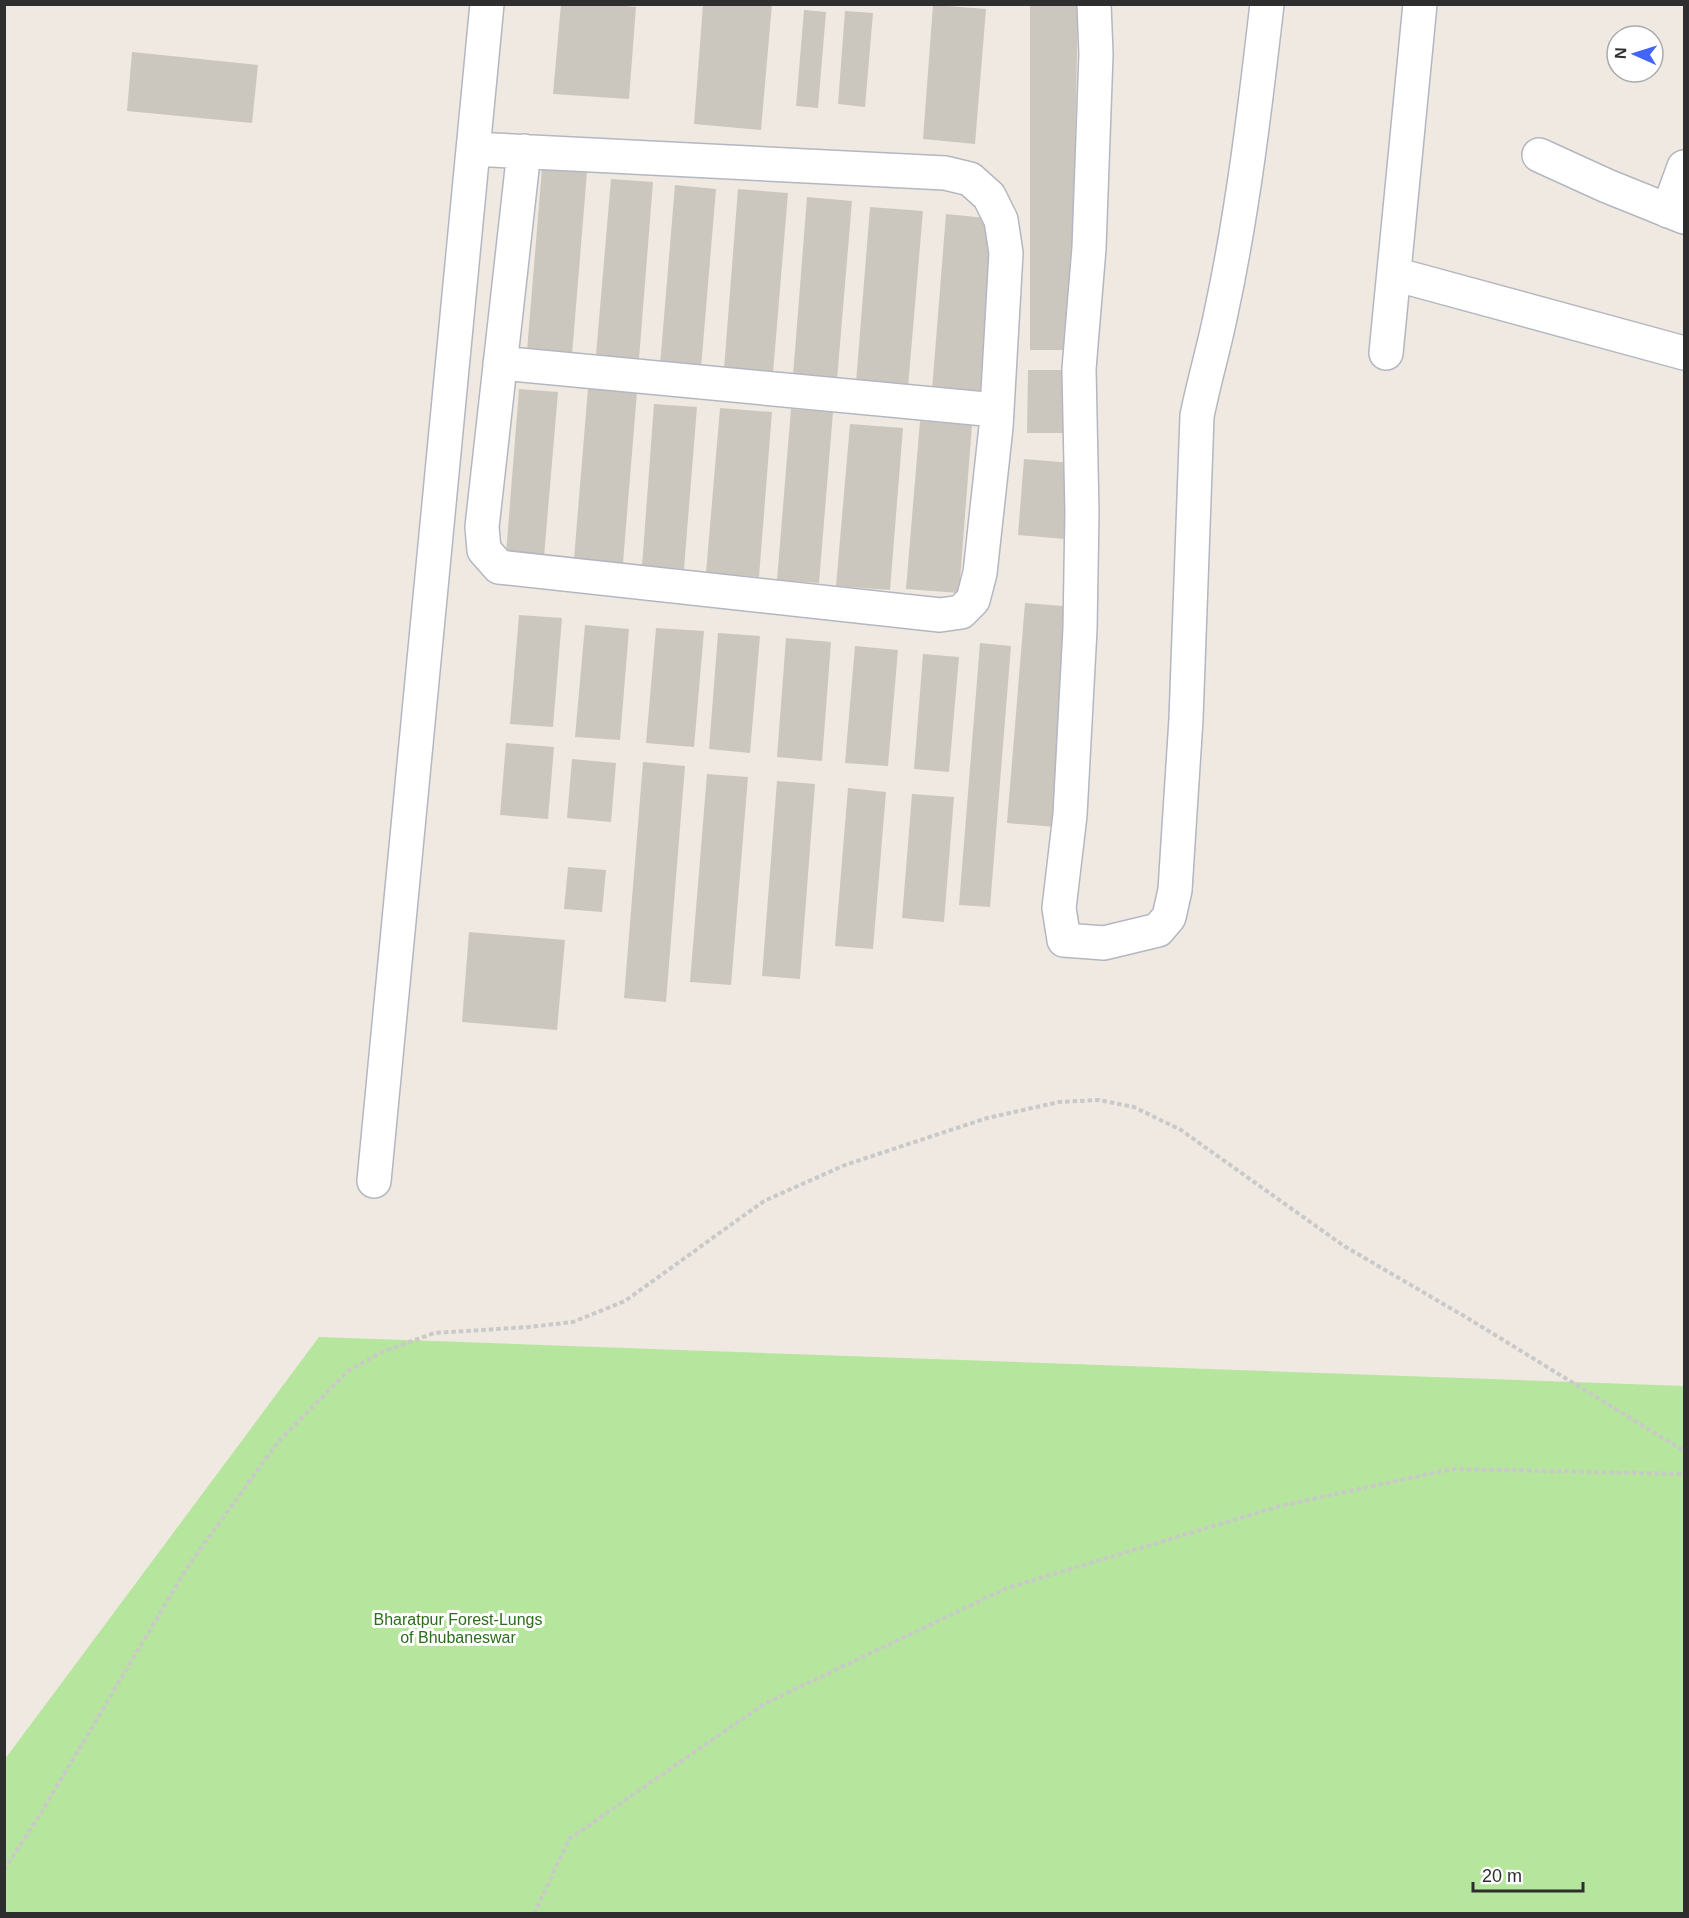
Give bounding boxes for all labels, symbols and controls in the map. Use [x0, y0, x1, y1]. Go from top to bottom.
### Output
north arrow [1605, 24, 1665, 84]
text: N [1612, 47, 1629, 59]
park label: Bharatpur Forest-Lungs of Bhubaneswar [374, 1611, 542, 1646]
scale bar [1473, 1855, 1582, 1893]
text: 20 m [1482, 1866, 1522, 1886]

